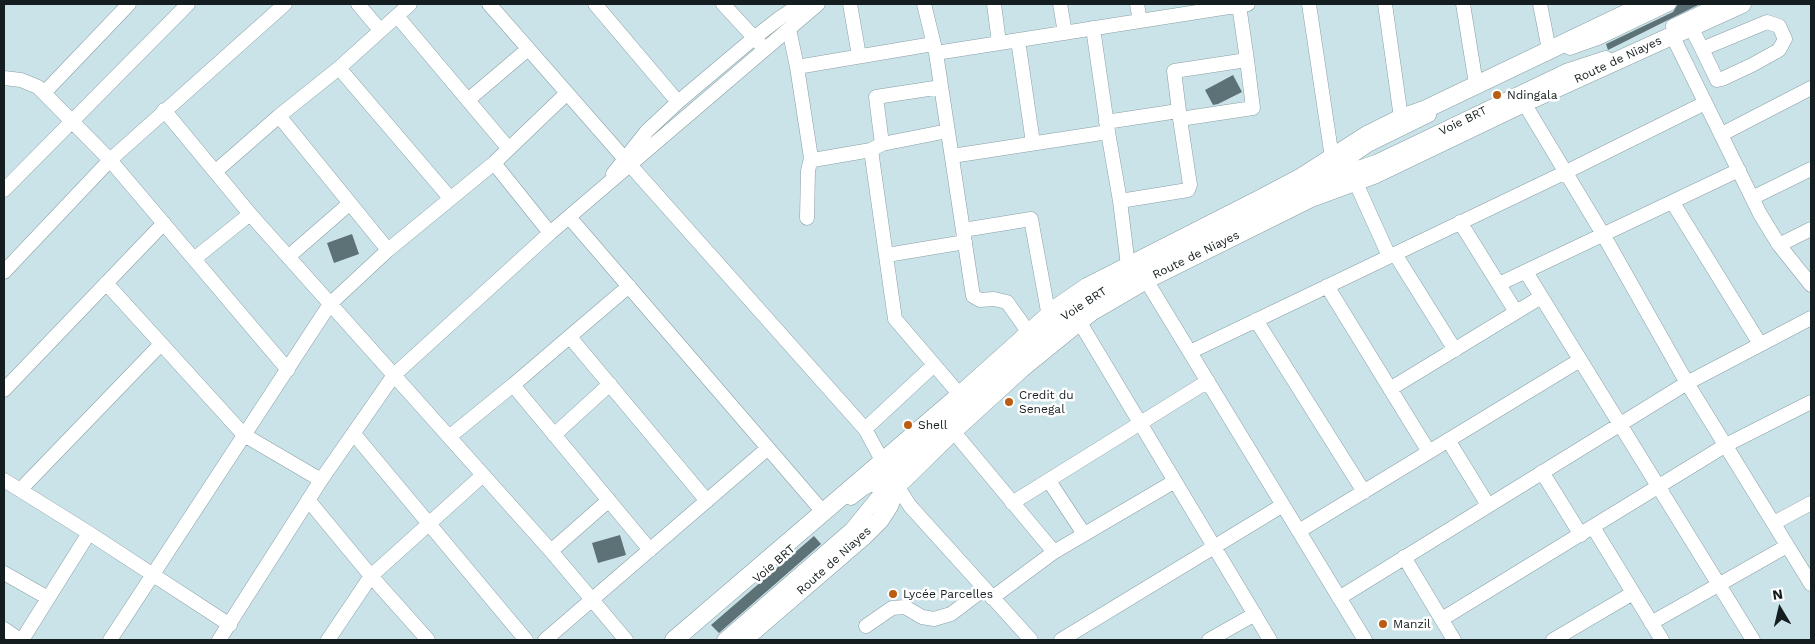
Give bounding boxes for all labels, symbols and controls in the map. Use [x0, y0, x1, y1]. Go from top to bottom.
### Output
street label: Route de Niayes [1572, 33, 1664, 87]
place label: Ndingala [1507, 88, 1557, 102]
marker: Ndingala [1491, 89, 1503, 101]
street label: Voie BRT [1437, 103, 1489, 139]
street label: Route de Niayes [1150, 228, 1242, 282]
street label: Voie BRT [1059, 284, 1109, 324]
place label: Credit du Senegal [1019, 388, 1074, 416]
marker: Credit du Senegal [1003, 396, 1015, 408]
place label: Shell [918, 418, 947, 432]
marker: Shell [902, 419, 914, 431]
street label: Route de Niayes [794, 524, 874, 598]
street label: Voie BRT [750, 542, 798, 586]
north arrow [1755, 584, 1805, 634]
text: N [1771, 585, 1784, 603]
place label: Lycée Parcelles [903, 587, 993, 601]
marker: Lycée Parcelles [887, 588, 899, 600]
place label: Manzil [1393, 617, 1431, 631]
marker: Manzil [1377, 618, 1389, 630]

